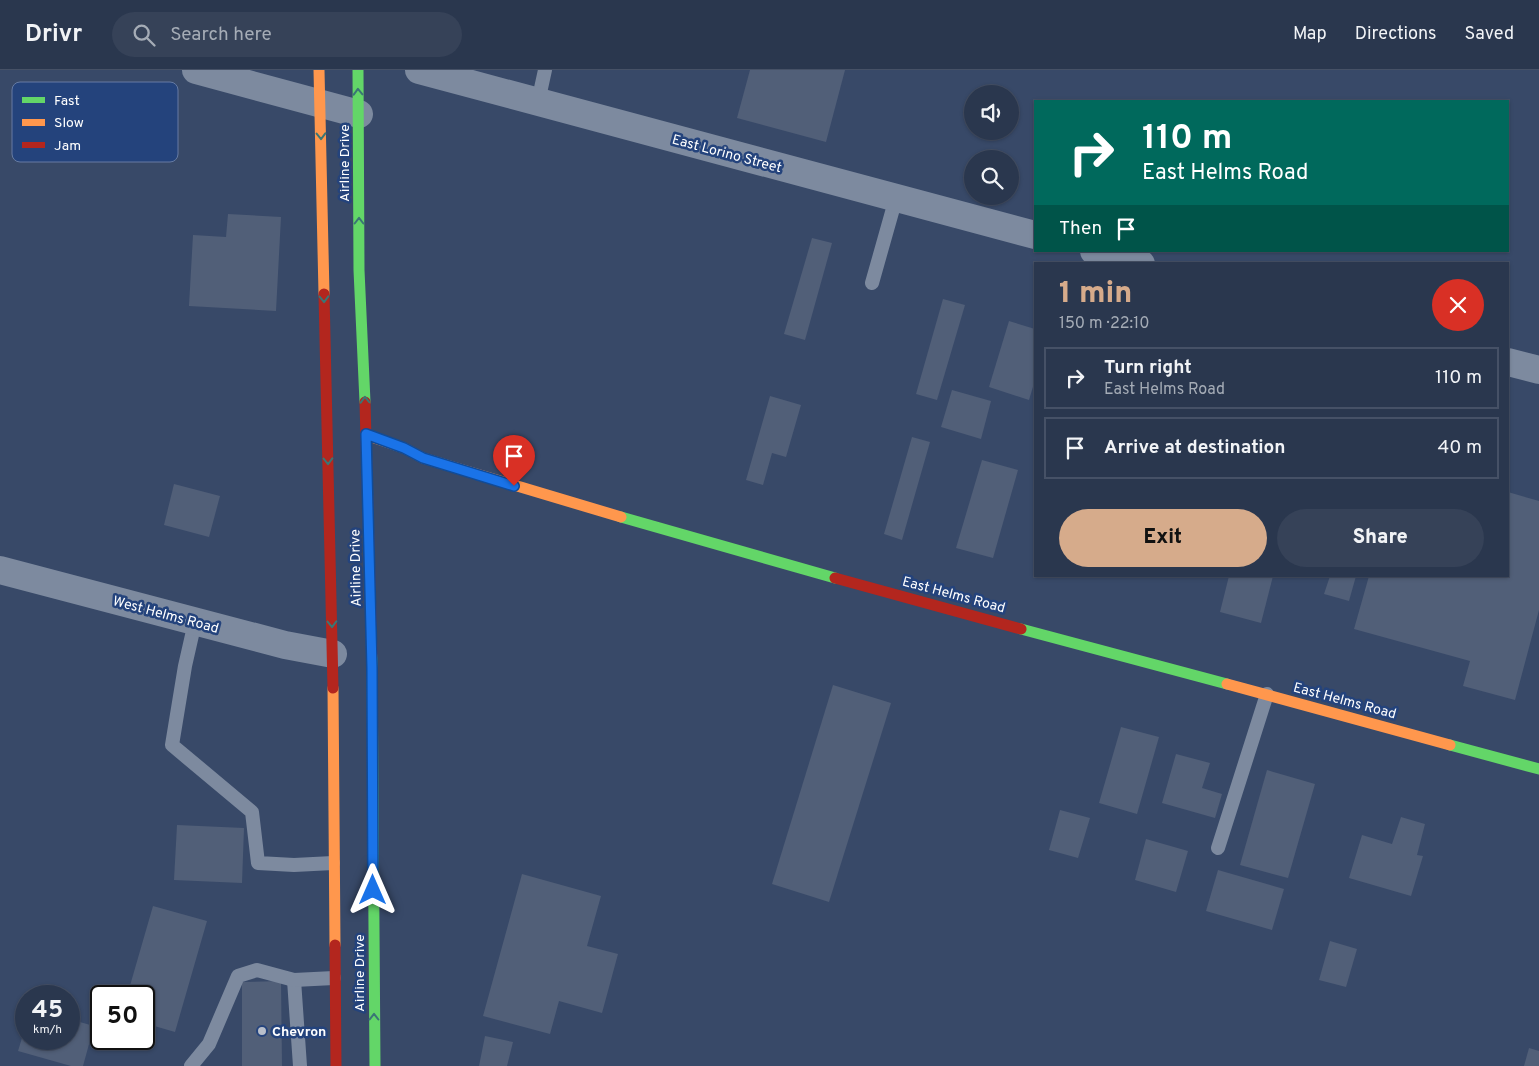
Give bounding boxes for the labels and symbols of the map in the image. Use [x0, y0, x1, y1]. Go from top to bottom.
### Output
legend [12, 82, 178, 162]
one-way arrow [353, 88, 364, 96]
text: Fast [54, 93, 80, 110]
text: Slow [54, 115, 84, 132]
street label: Airline Drive [337, 124, 354, 202]
one-way arrow [315, 132, 326, 140]
street label: East Lorino Street [670, 132, 783, 177]
text: Jam [54, 138, 81, 155]
one-way arrow [354, 217, 364, 224]
one-way arrow [319, 295, 330, 303]
one-way arrow [359, 396, 370, 404]
pin [493, 435, 535, 486]
one-way arrow [323, 458, 333, 465]
street label: Airline Drive [347, 529, 366, 607]
street label: East Helms Road [900, 574, 1007, 617]
street label: West Helms Road [111, 593, 220, 638]
one-way arrow [327, 620, 337, 628]
street label: East Helms Road [1291, 680, 1398, 723]
position arrow [346, 863, 398, 915]
street label: Airline Drive [352, 934, 369, 1012]
speed limit sign: 50 [90, 985, 155, 1050]
one-way arrow [369, 1013, 379, 1021]
place label: Chevron [272, 1024, 326, 1041]
marker: Chevron [256, 1025, 268, 1037]

